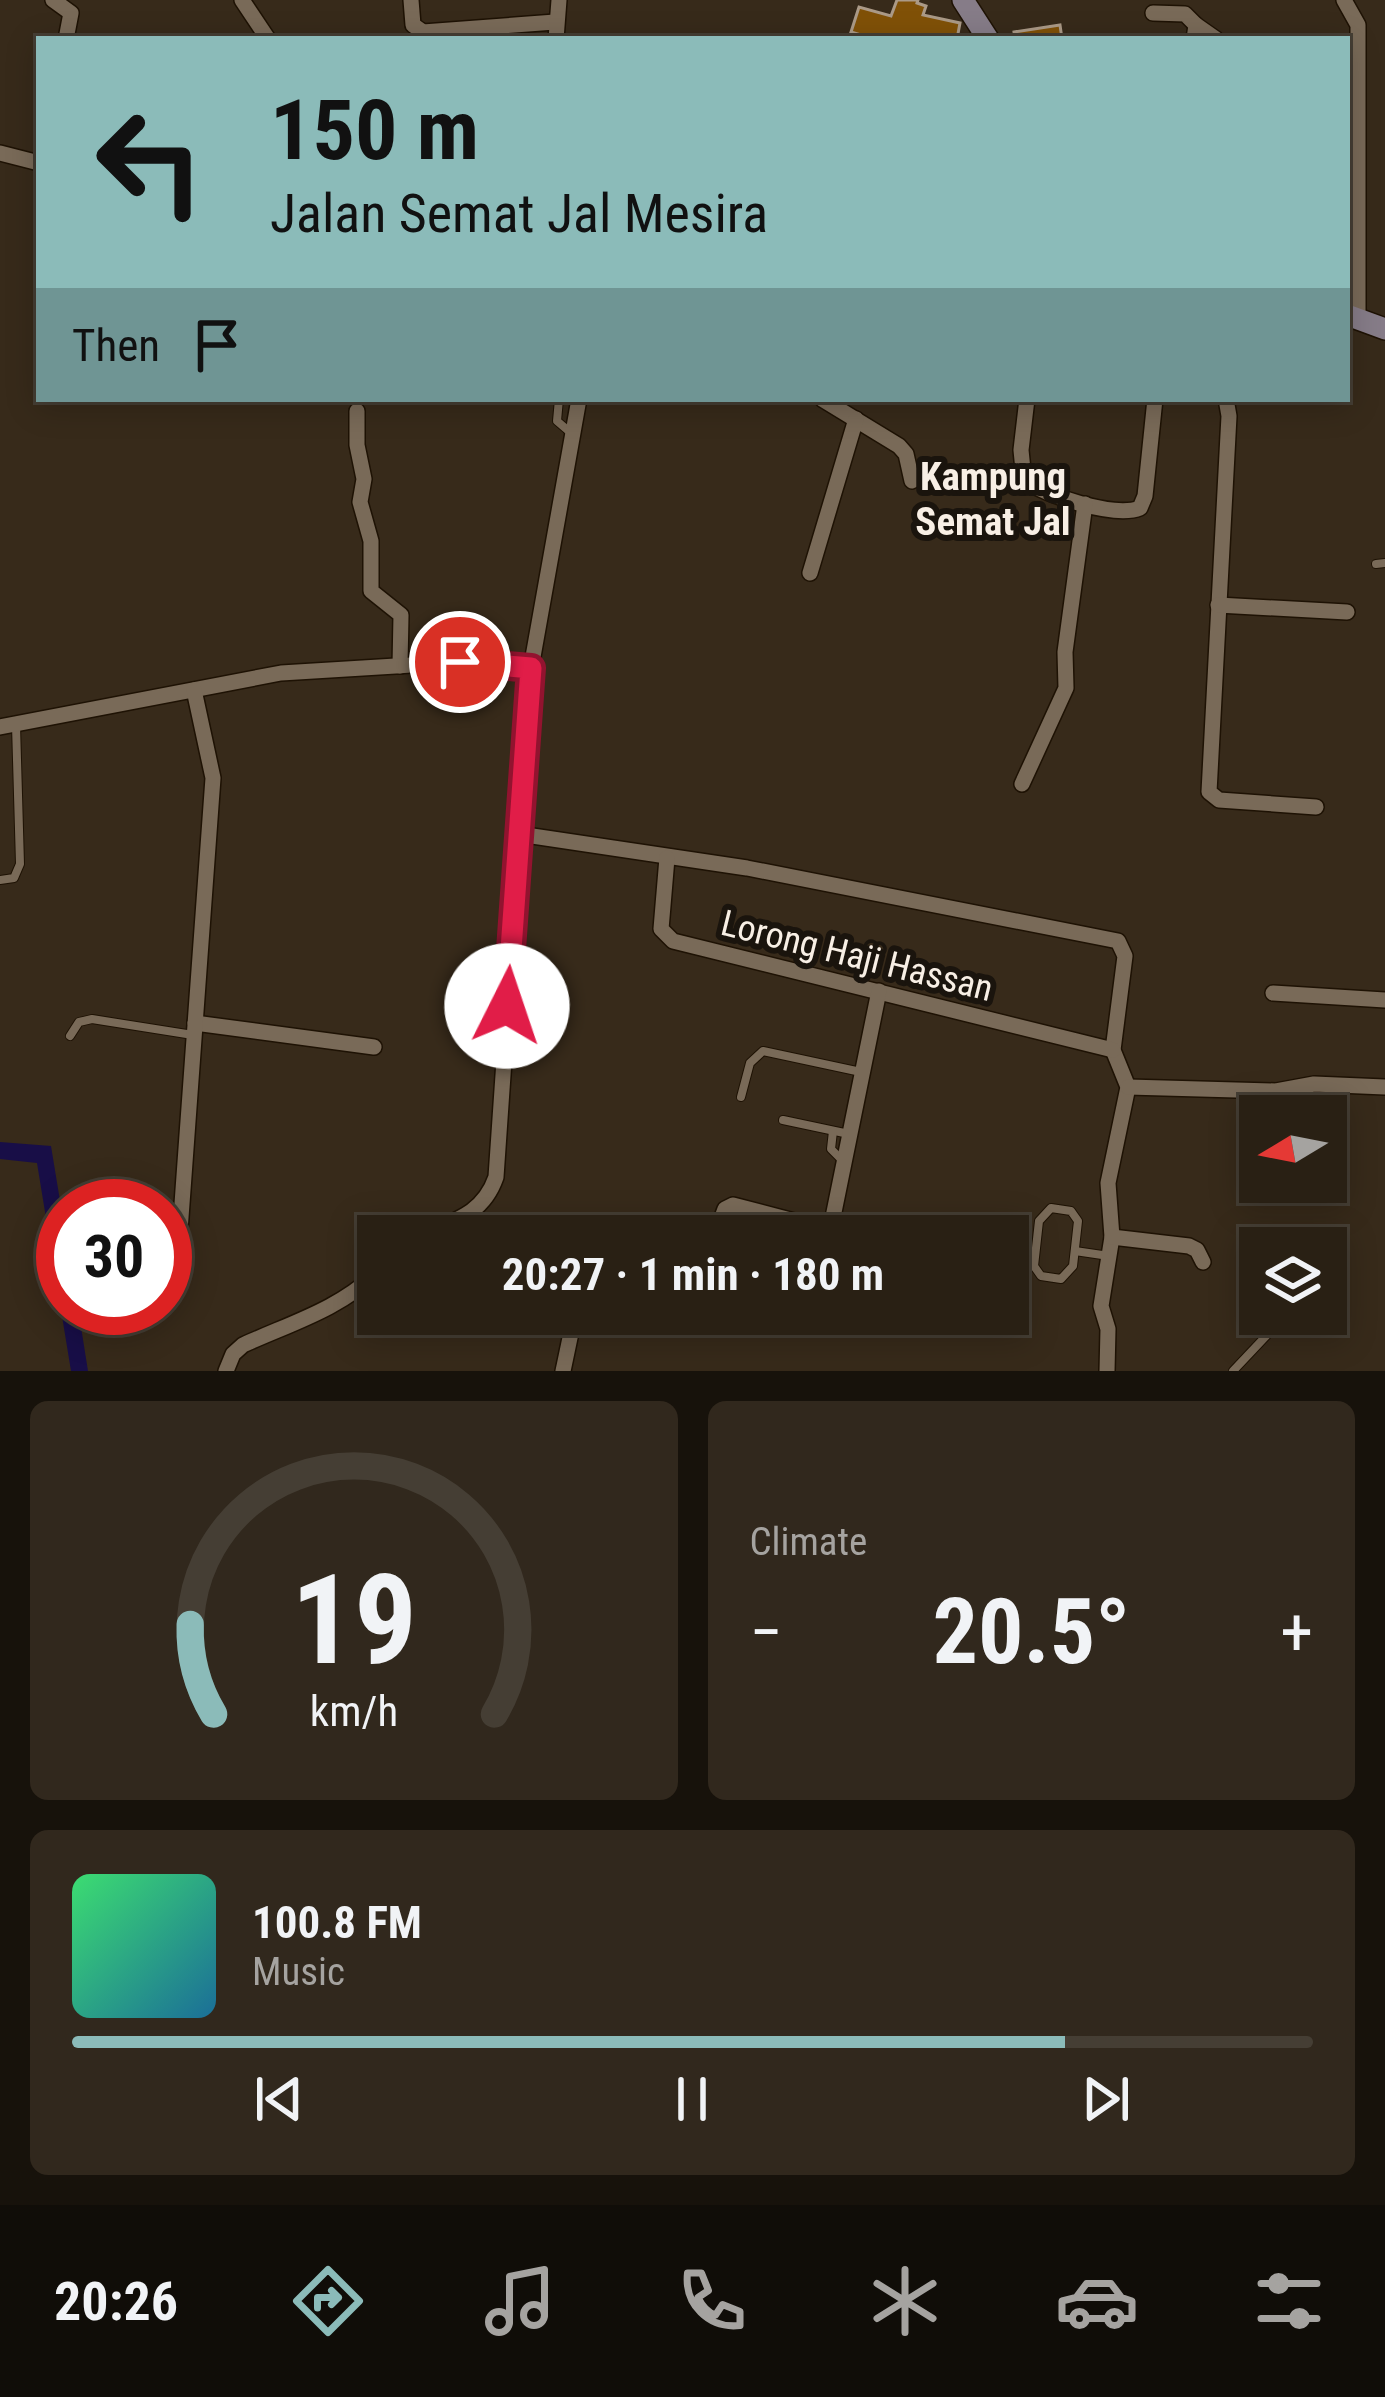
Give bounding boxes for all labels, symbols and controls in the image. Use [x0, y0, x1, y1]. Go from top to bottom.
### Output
text: 150 m [270, 81, 479, 180]
icon: left [72, 84, 228, 240]
text: Jalan Semat Jal Mesira [270, 182, 768, 245]
icon: arrive [184, 312, 250, 378]
text: Then [72, 319, 160, 372]
district label: Kampung Semat Jal [915, 454, 1071, 545]
pin [409, 611, 511, 713]
icon: arrive [427, 629, 493, 695]
street label: Lorong Haji Hassan [717, 902, 997, 1010]
position arrow [444, 943, 570, 1069]
north arrow [1239, 1095, 1347, 1203]
map controls [1239, 1095, 1347, 1335]
speed limit sign: 30 [36, 1179, 192, 1335]
button: layers [1239, 1227, 1347, 1335]
text: 20:27 · 1 min · 180 m [502, 1248, 884, 1301]
text: Climate [750, 1519, 867, 1565]
text: 19 [291, 1547, 417, 1693]
text: 20.5° [933, 1580, 1130, 1685]
text: − [750, 1594, 783, 1671]
text: + [1280, 1594, 1313, 1671]
text: km/h [310, 1685, 398, 1735]
text: 100.8 FM [252, 1896, 422, 1949]
text: Music [252, 1949, 345, 1995]
icon: previous [246, 2066, 312, 2132]
icon: pause [659, 2066, 725, 2132]
icon: next [1073, 2066, 1139, 2132]
icon: directions [286, 2259, 370, 2343]
icon: music [478, 2259, 562, 2343]
icon: phone [670, 2259, 754, 2343]
icon: climate [863, 2259, 947, 2343]
icon: car [1055, 2259, 1139, 2343]
icon: filters [1247, 2259, 1331, 2343]
text: 20:26 [54, 2270, 178, 2333]

